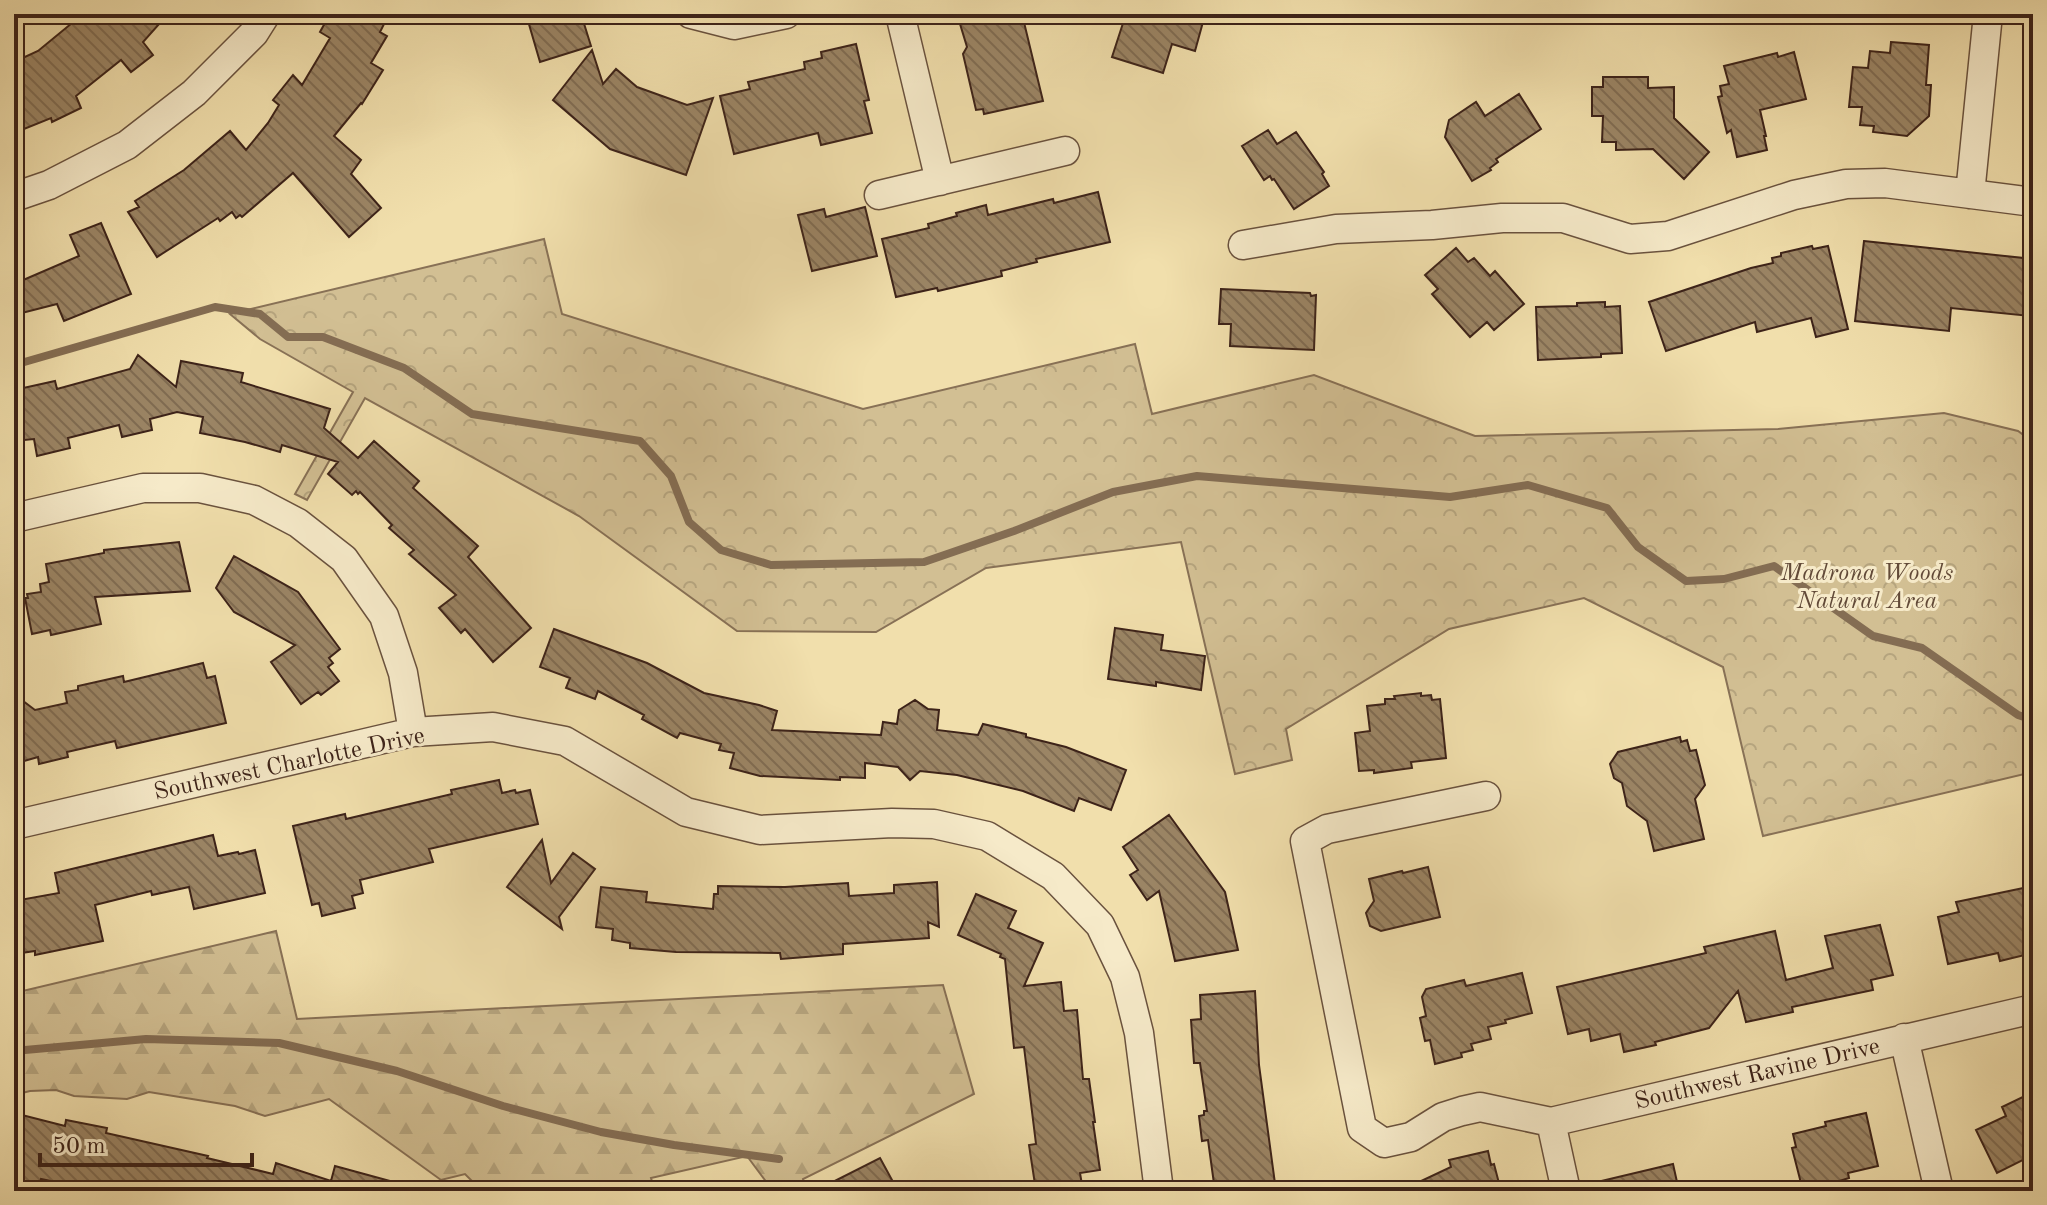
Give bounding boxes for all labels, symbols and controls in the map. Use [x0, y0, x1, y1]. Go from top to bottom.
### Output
park label: Madrona Woods Natural Area [1780, 562, 1953, 614]
street label: Southwest Charlotte Drive [152, 724, 427, 805]
street label: Southwest Ravine Drive [1632, 1035, 1882, 1115]
scale bar [40, 1117, 252, 1167]
text: 50 m [52, 1135, 106, 1159]

